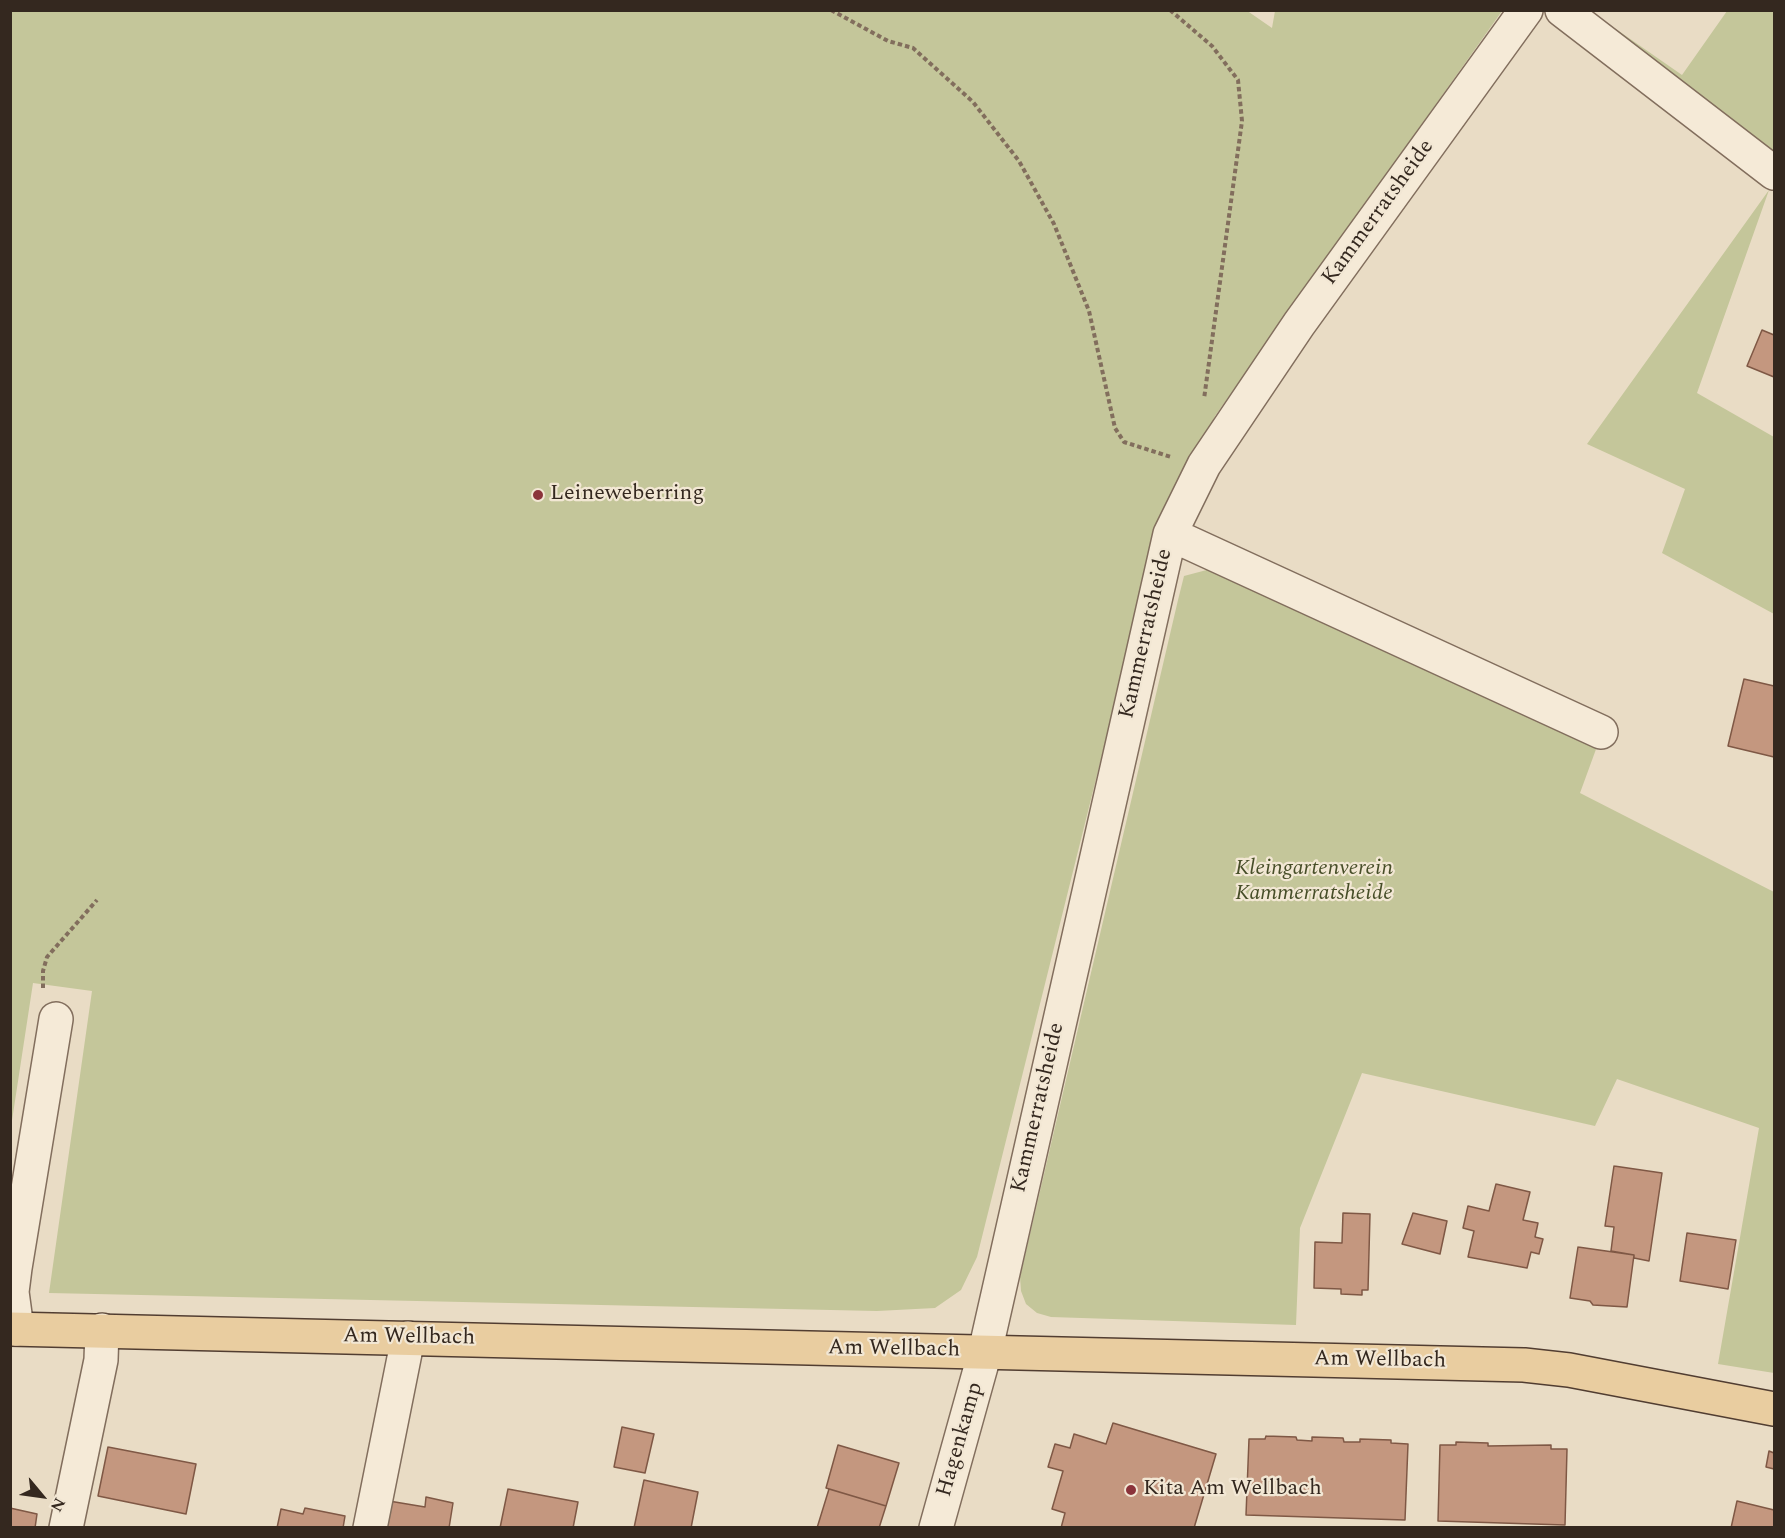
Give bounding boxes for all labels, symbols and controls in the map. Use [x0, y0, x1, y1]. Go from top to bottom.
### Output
street label: Kammerratsheide [1317, 135, 1441, 291]
place label: Leineweberring [550, 482, 704, 508]
marker: Leineweberring [531, 488, 545, 502]
street label: Kammerratsheide [1115, 546, 1179, 722]
park label: Kleingartenverein Kammerratsheide [1235, 857, 1393, 908]
street label: Kammerratsheide [1007, 1020, 1071, 1196]
street label: Am Wellbach [343, 1324, 475, 1352]
street label: Am Wellbach [828, 1336, 960, 1364]
street label: Am Wellbach [1314, 1347, 1446, 1375]
street label: Hagenkamp [932, 1380, 990, 1500]
north arrow [12, 1466, 72, 1526]
place label: Kita Am Wellbach [1143, 1477, 1322, 1503]
marker: Kita Am Wellbach [1124, 1483, 1138, 1497]
text: N [44, 1493, 71, 1516]

